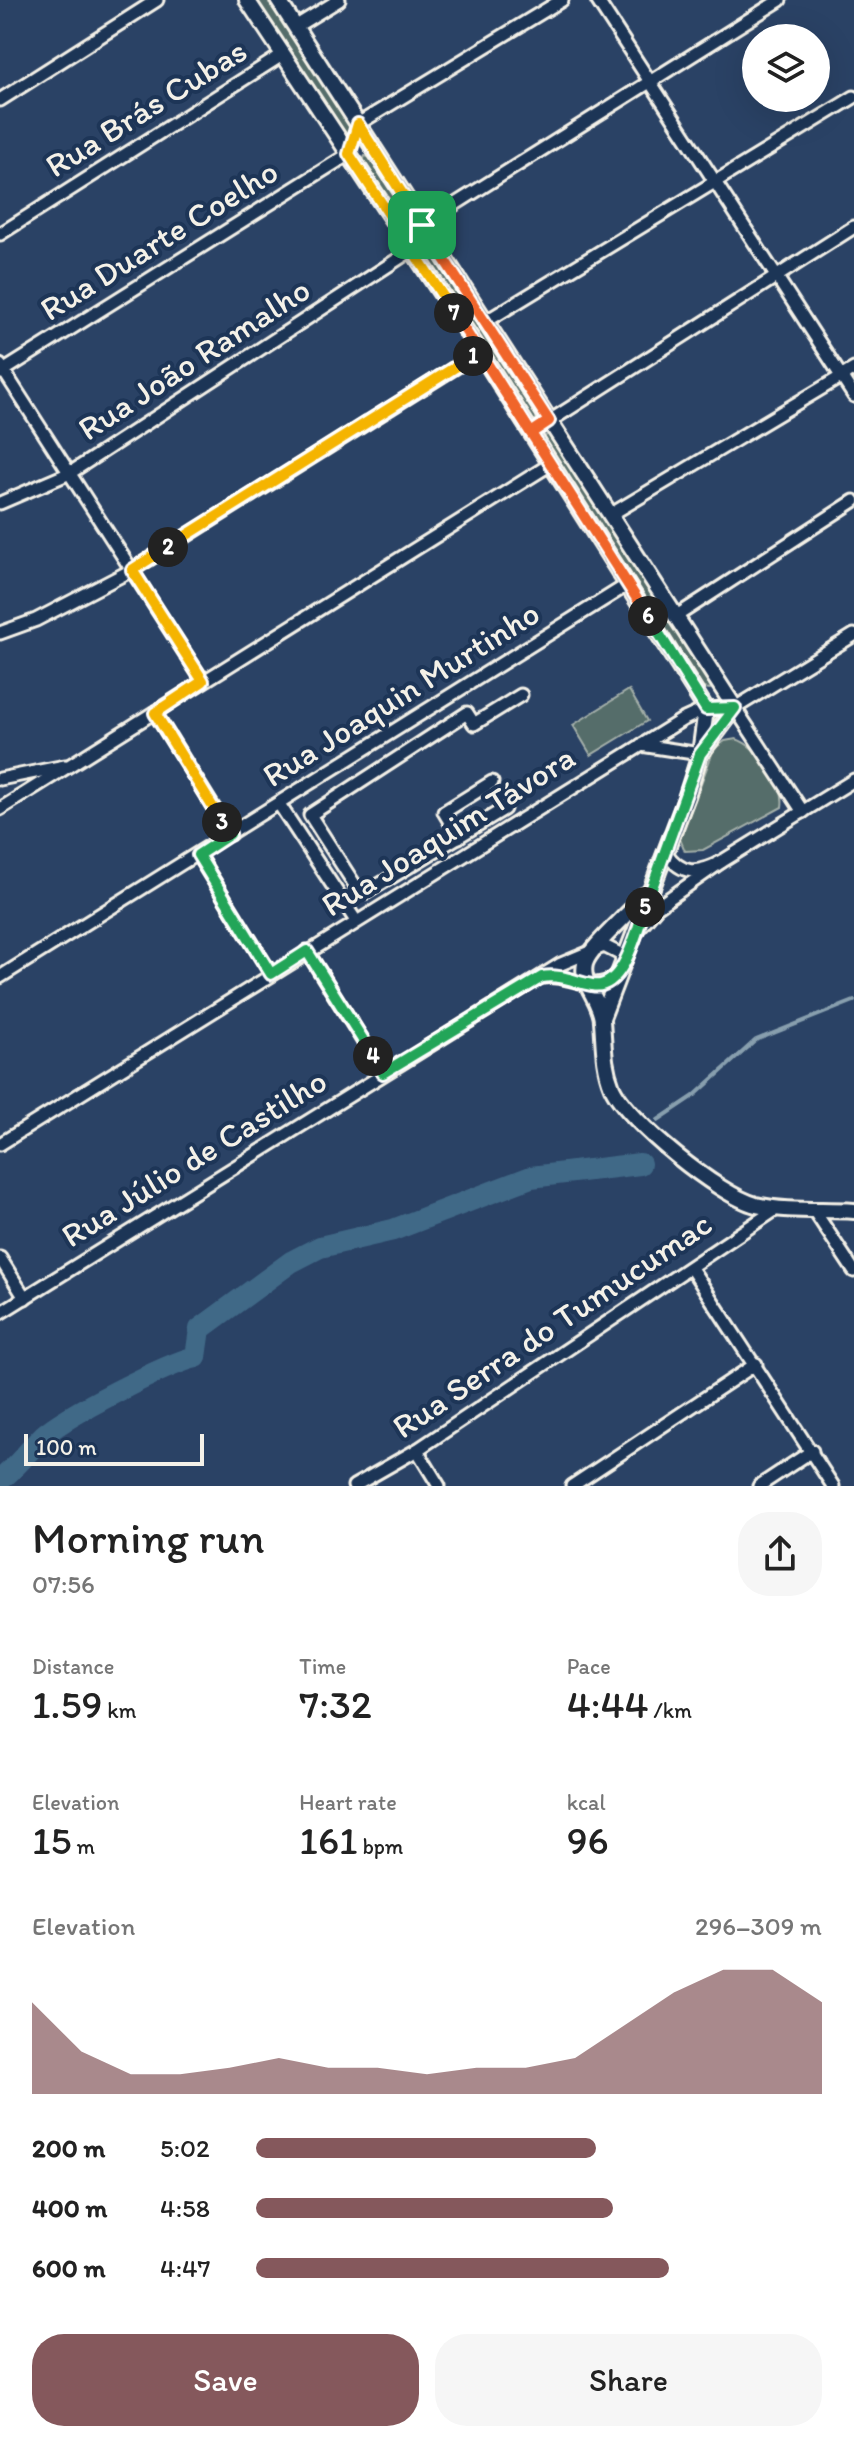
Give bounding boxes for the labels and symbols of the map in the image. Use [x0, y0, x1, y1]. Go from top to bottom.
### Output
street label: Rua Brás Cubas [38, 30, 254, 186]
street label: Rua Duarte Coelho [33, 150, 285, 330]
pin [388, 191, 456, 259]
street label: Rua João Ramalho [70, 269, 318, 449]
pin: 7 [434, 293, 474, 333]
pin: 1 [453, 336, 493, 376]
pin: 2 [148, 527, 188, 567]
street label: Rua Joaquin Murtinho [255, 592, 547, 796]
pin: 6 [628, 596, 668, 636]
street label: Rua Joaquim Távora [314, 737, 582, 925]
pin: 3 [202, 802, 242, 842]
pin: 5 [625, 887, 665, 927]
pin: 4 [353, 1036, 393, 1076]
street label: Rua Júlio de Castilho [54, 1060, 334, 1256]
street label: Rua Serra do Tumucumac [385, 1203, 719, 1447]
scale bar [24, 1430, 204, 1466]

